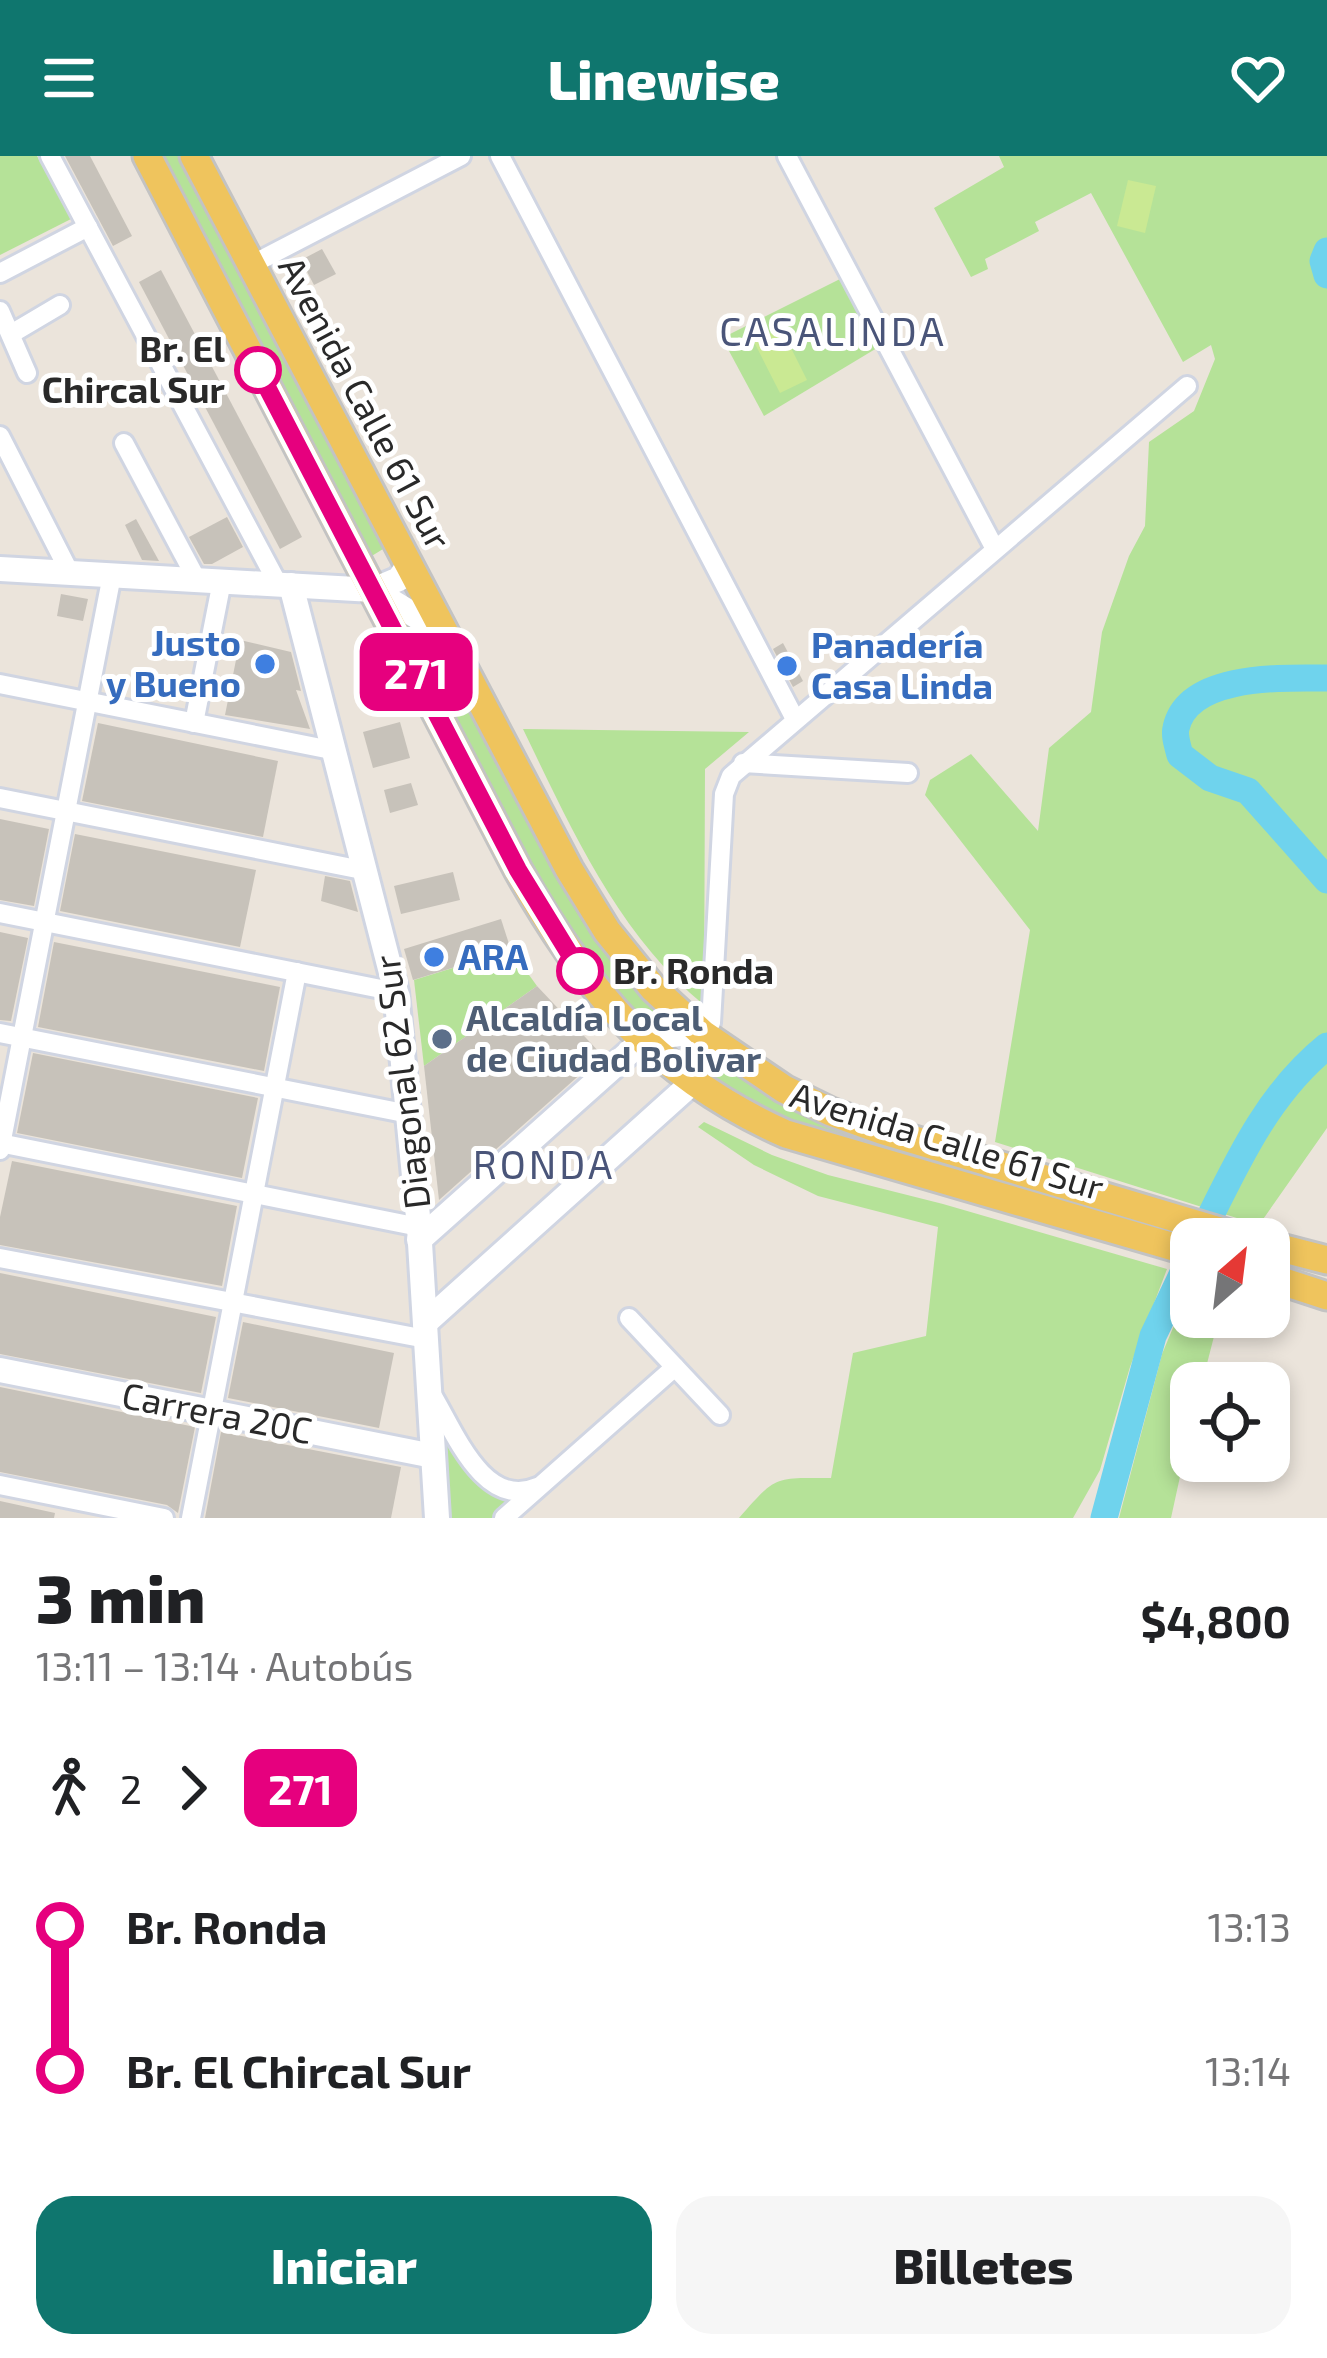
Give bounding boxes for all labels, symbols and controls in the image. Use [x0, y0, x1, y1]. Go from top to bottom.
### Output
icon: menu [36, 45, 102, 111]
icon: heart [1225, 45, 1291, 111]
text: Linewise [547, 46, 780, 111]
street label: Avenida Calle 61 Sur [271, 249, 462, 556]
district label: CASALINDA [719, 307, 947, 354]
place label: Br. El Chircal Sur [42, 326, 226, 410]
marker: Br. El Chircal Sur [236, 348, 280, 392]
place label: Justo y Bueno [106, 620, 241, 705]
place label: Panadería Casa Linda [811, 622, 993, 706]
line badge: 271 [347, 633, 485, 711]
text: 271 [384, 647, 448, 697]
marker: Justo y Bueno [252, 651, 278, 677]
marker: Panadería Casa Linda [774, 653, 800, 679]
place label: ARA [458, 934, 529, 977]
marker: ARA [421, 944, 447, 970]
place label: Br. Ronda [613, 948, 774, 991]
marker: Br. Ronda [558, 949, 602, 993]
street label: Diagonal 62 Sur [364, 953, 437, 1212]
place label: Alcaldía Local de Ciudad Bolivar [466, 995, 762, 1079]
marker: Alcaldía Local de Ciudad Bolivar [429, 1026, 455, 1052]
street label: Avenida Calle 61 Sur [786, 1071, 1109, 1208]
district label: RONDA [473, 1140, 615, 1187]
north arrow [1170, 1218, 1290, 1338]
map controls [1170, 1218, 1290, 1482]
button: locate [1170, 1362, 1290, 1482]
street label: Carrera 20C [119, 1372, 316, 1451]
text: 3 min [36, 1557, 206, 1636]
text: $4,800 [1141, 1593, 1291, 1647]
text: 13:11 – 13:14 · Autobús [36, 1642, 413, 1689]
icon: walk [36, 1755, 102, 1821]
icon: forward [160, 1755, 226, 1821]
text: 271 [268, 1763, 333, 1813]
text: 2 [120, 1765, 142, 1812]
text: Br. Ronda [126, 1899, 327, 1953]
text: 13:13 [1207, 1903, 1291, 1950]
text: Br. El Chircal Sur [126, 2043, 471, 2097]
text: 13:14 [1205, 2047, 1291, 2094]
button: Iniciar [36, 2196, 652, 2334]
button: Billetes [676, 2196, 1291, 2334]

